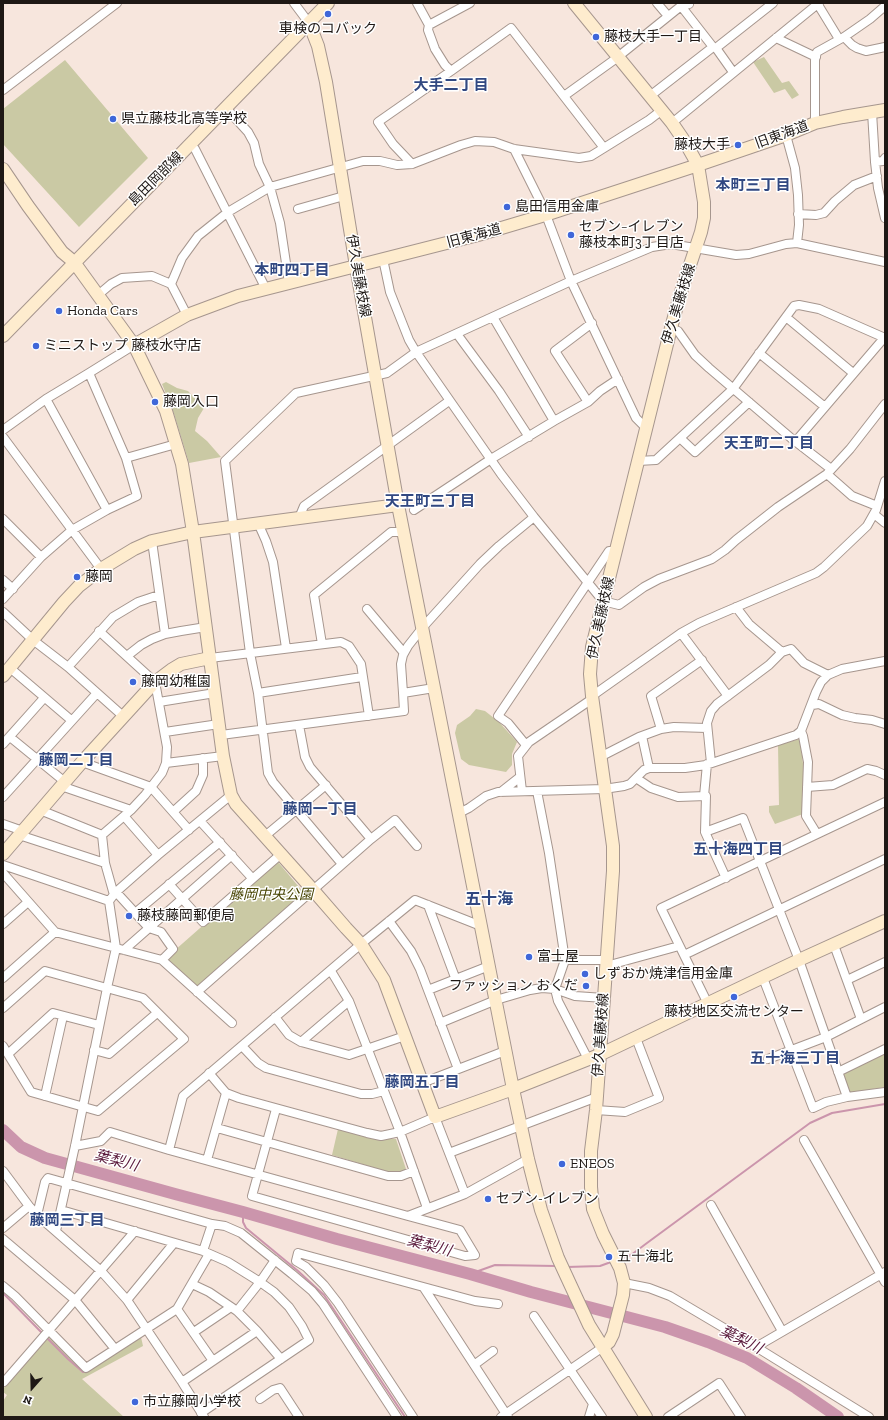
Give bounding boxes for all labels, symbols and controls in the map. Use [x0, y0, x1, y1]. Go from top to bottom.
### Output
marker: 車検のコバック [323, 9, 333, 19]
place label: 車検のコバック [279, 21, 377, 37]
place label: 藤枝大手一丁目 [604, 29, 702, 45]
marker: 藤枝大手一丁目 [591, 32, 601, 42]
district label: 大手二丁目 [414, 77, 488, 95]
place label: 県立藤枝北高等学校 [121, 111, 247, 127]
marker: 県立藤枝北高等学校 [108, 114, 118, 124]
street label: 旧東海道 [753, 118, 811, 152]
place label: 藤枝大手 [674, 137, 730, 153]
marker: 藤枝大手 [733, 140, 743, 150]
street label: 島田岡部線 [125, 148, 187, 210]
district label: 本町三丁目 [716, 177, 790, 195]
place label: 島田信用金庫 [515, 199, 599, 215]
marker: 島田信用金庫 [502, 202, 512, 212]
place label: セブン−イレブン 藤枝本町3丁目店 [579, 219, 684, 252]
street label: 旧東海道 [445, 221, 503, 251]
marker: セブン−イレブン 藤枝本町3丁目店 [566, 230, 576, 240]
street label: 伊久美藤枝線 [342, 233, 374, 319]
street label: 伊久美藤枝線 [659, 261, 699, 347]
district label: 本町四丁目 [255, 262, 329, 280]
place label: Honda Cars [67, 303, 138, 319]
marker: Honda Cars [54, 306, 64, 316]
place label: ミニストップ 藤枝水守店 [44, 338, 201, 354]
marker: ミニストップ 藤枝水守店 [31, 341, 41, 351]
place label: 藤岡入口 [163, 394, 219, 410]
marker: 藤岡入口 [150, 397, 160, 407]
district label: 天王町二丁目 [724, 435, 814, 453]
district label: 天王町三丁目 [385, 493, 475, 511]
place label: 藤岡 [85, 569, 113, 585]
marker: 藤岡 [72, 572, 82, 582]
street label: 伊久美藤枝線 [584, 575, 618, 661]
place label: 藤岡幼稚園 [141, 674, 211, 690]
marker: 藤岡幼稚園 [128, 677, 138, 687]
district label: 藤岡二丁目 [39, 752, 113, 770]
district label: 藤岡一丁目 [283, 801, 357, 819]
district label: 五十海四丁目 [693, 841, 783, 859]
park label: 藤岡中央公園 [229, 887, 313, 903]
district label: 五十海 [465, 889, 513, 909]
place label: 藤枝藤岡郵便局 [137, 908, 235, 924]
marker: 藤枝藤岡郵便局 [124, 911, 134, 921]
place label: 富士屋 [537, 949, 579, 965]
marker: 富士屋 [524, 952, 534, 962]
place label: しずおか焼津信用金庫 [593, 966, 733, 982]
marker: しずおか焼津信用金庫 [580, 969, 590, 979]
place label: ファッション おくだ [449, 978, 578, 994]
marker: ファッション おくだ [581, 981, 591, 991]
marker: 藤枝地区交流センター [729, 992, 739, 1002]
street label: 伊久美藤枝線 [590, 993, 612, 1077]
place label: 藤枝地区交流センター [664, 1004, 804, 1020]
district label: 五十海三丁目 [750, 1050, 840, 1068]
district label: 藤岡五丁目 [385, 1074, 459, 1092]
water label: 葉梨川 [92, 1146, 140, 1176]
place label: ENEOS [570, 1156, 614, 1172]
marker: ENEOS [557, 1159, 567, 1169]
place label: セブン-イレブン [496, 1191, 599, 1207]
marker: セブン-イレブン [483, 1194, 493, 1204]
district label: 藤岡三丁目 [30, 1212, 104, 1230]
water label: 葉梨川 [405, 1231, 453, 1261]
place label: 五十海北 [617, 1249, 673, 1265]
marker: 五十海北 [604, 1252, 614, 1262]
water label: 葉梨川 [717, 1322, 765, 1358]
north arrow [12, 1368, 52, 1408]
text: N [22, 1392, 34, 1407]
place label: 市立藤岡小学校 [143, 1394, 241, 1410]
marker: 市立藤岡小学校 [130, 1397, 140, 1407]

